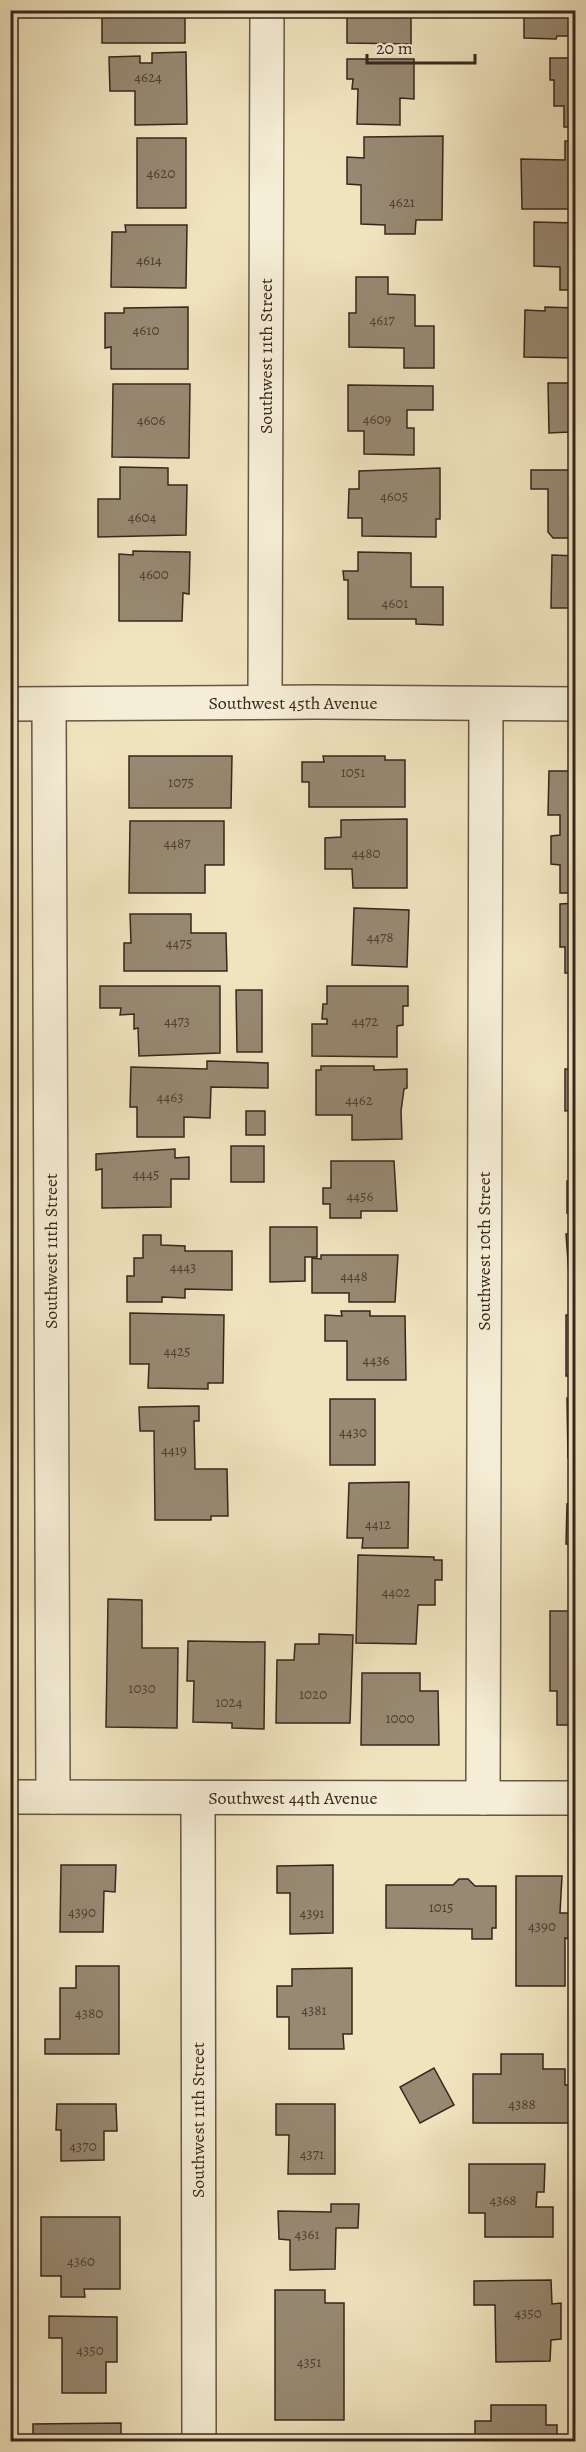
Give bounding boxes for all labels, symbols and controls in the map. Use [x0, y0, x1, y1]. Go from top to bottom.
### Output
scale bar [367, 27, 475, 65]
text: 20 m [376, 36, 413, 60]
house number: 4624 [134, 67, 162, 87]
house number: 4620 [147, 163, 175, 183]
house number: 4621 [389, 192, 415, 212]
house number: 4614 [136, 250, 162, 270]
street label: Southwest 11th Street [254, 278, 278, 434]
house number: 4617 [369, 310, 395, 330]
house number: 4610 [133, 320, 159, 340]
house number: 4609 [363, 409, 391, 429]
house number: 4606 [137, 410, 165, 430]
house number: 4605 [380, 486, 408, 506]
house number: 4604 [128, 507, 156, 527]
house number: 4600 [139, 564, 169, 584]
house number: 4601 [382, 593, 408, 613]
street label: Southwest 45th Avenue [209, 691, 377, 715]
house number: 1051 [341, 762, 365, 782]
house number: 1075 [168, 772, 194, 792]
house number: 4487 [163, 833, 191, 853]
house number: 4480 [352, 843, 380, 863]
house number: 4478 [366, 927, 394, 947]
house number: 4475 [166, 933, 192, 953]
house number: 4473 [164, 1011, 190, 1031]
house number: 4472 [351, 1011, 379, 1031]
house number: 4463 [157, 1087, 183, 1107]
house number: 4462 [345, 1090, 373, 1110]
house number: 4445 [133, 1164, 159, 1184]
street label: Southwest 10th Street [472, 1171, 496, 1331]
street label: Southwest 11th Street [39, 1173, 63, 1329]
house number: 4456 [347, 1186, 374, 1206]
house number: 4443 [170, 1257, 196, 1277]
house number: 4448 [340, 1266, 368, 1286]
house number: 4425 [163, 1341, 191, 1361]
house number: 4436 [363, 1350, 389, 1370]
house number: 4430 [339, 1422, 367, 1442]
house number: 4419 [161, 1440, 187, 1460]
house number: 4412 [365, 1514, 391, 1534]
house number: 4402 [382, 1582, 410, 1602]
house number: 1030 [128, 1678, 156, 1698]
house number: 1020 [299, 1684, 327, 1704]
house number: 1024 [215, 1692, 243, 1712]
house number: 1000 [385, 1708, 415, 1728]
street label: Southwest 44th Avenue [208, 1786, 378, 1810]
house number: 1015 [429, 1897, 453, 1917]
house number: 4390 [68, 1902, 96, 1922]
house number: 4391 [300, 1903, 325, 1923]
house number: 4390 [528, 1916, 556, 1936]
house number: 4381 [301, 2000, 327, 2020]
house number: 4380 [75, 2003, 103, 2023]
street label: Southwest 11th Street [186, 2042, 210, 2198]
house number: 4388 [508, 2094, 536, 2114]
house number: 4370 [69, 2136, 97, 2156]
house number: 4371 [300, 2144, 324, 2164]
house number: 4368 [489, 2190, 517, 2210]
house number: 4361 [294, 2224, 320, 2244]
house number: 4360 [67, 2251, 95, 2271]
house number: 4350 [514, 2303, 542, 2323]
house number: 4350 [76, 2340, 104, 2360]
house number: 4351 [297, 2352, 321, 2372]

